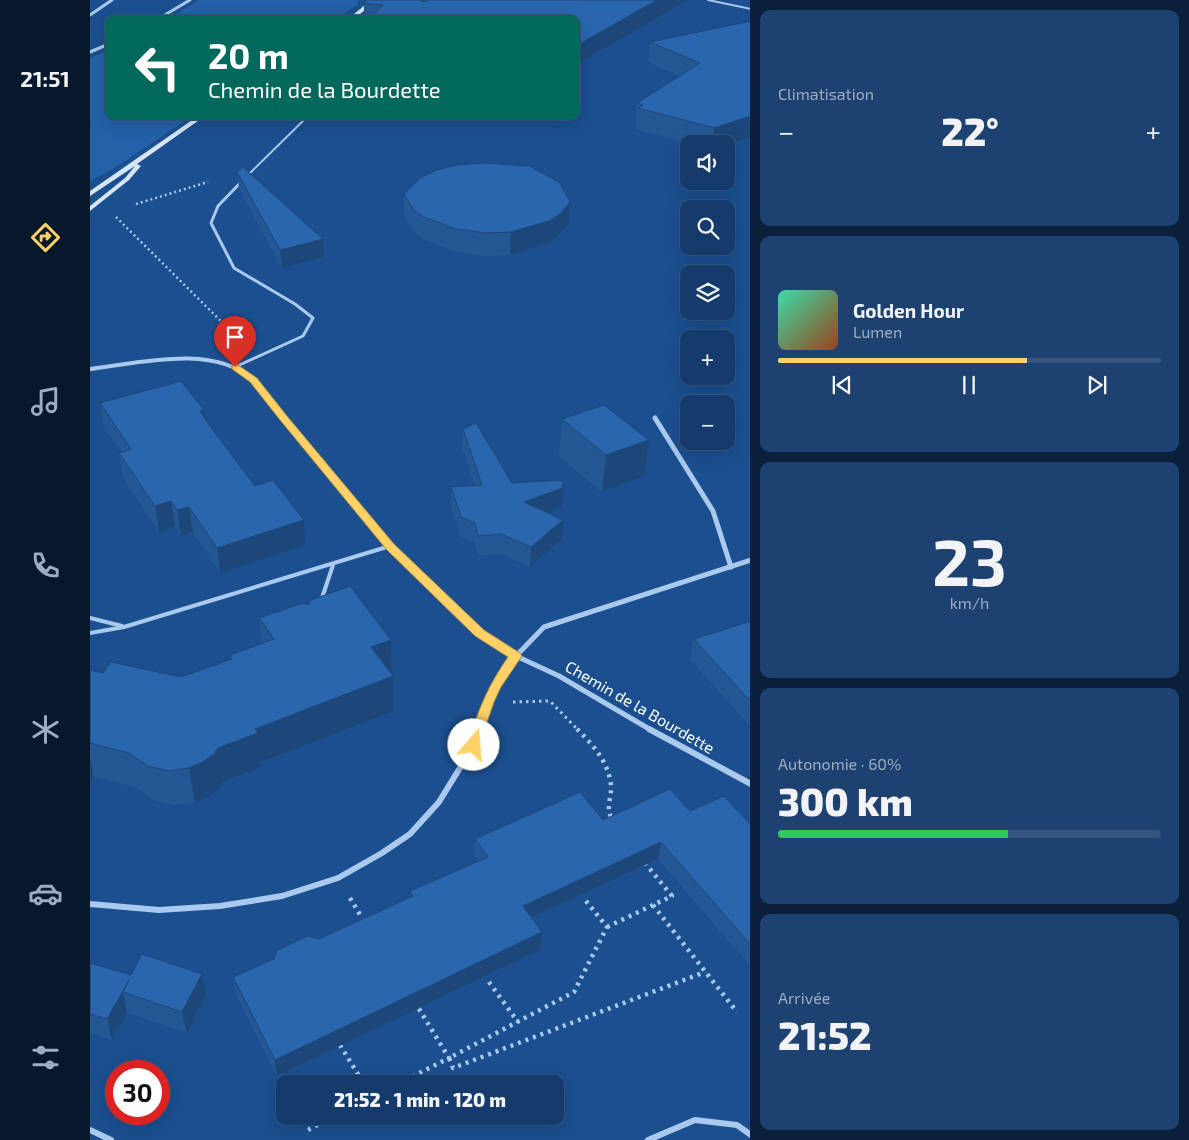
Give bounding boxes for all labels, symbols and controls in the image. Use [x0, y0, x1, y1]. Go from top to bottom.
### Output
text: 20 m [208, 34, 289, 76]
icon: left [125, 35, 190, 100]
text: 21:51 [20, 65, 70, 91]
text: Chemin de la Bourdette [208, 76, 441, 102]
text: Climatisation [778, 84, 874, 103]
text: 22° [941, 108, 999, 154]
text: − [778, 114, 794, 148]
text: + [1146, 114, 1161, 148]
map controls [680, 135, 735, 450]
button: sound [680, 135, 735, 190]
button: search [680, 200, 735, 255]
icon: directions [28, 220, 63, 255]
button: layers [680, 265, 735, 320]
text: Golden Hour [853, 299, 964, 322]
pin [214, 316, 256, 367]
text: Lumen [853, 322, 902, 341]
icon: arrive [221, 323, 249, 351]
button: + [680, 330, 735, 385]
icon: previous [828, 371, 856, 399]
icon: pause [955, 371, 983, 399]
icon: next [1083, 371, 1111, 399]
icon: music [28, 384, 63, 419]
button: − [680, 395, 735, 450]
text: 23 [932, 521, 1007, 599]
icon: phone [28, 548, 63, 583]
text: km/h [950, 593, 989, 612]
street label: Chemin de la Bourdette [562, 656, 718, 757]
icon: climate [28, 712, 63, 747]
position arrow [447, 718, 499, 770]
text: Autonomie · 60% [778, 754, 901, 773]
text: 300 km [778, 778, 913, 824]
icon: car [28, 876, 63, 911]
text: Arrivée [778, 988, 830, 1007]
text: 21:52 [778, 1012, 872, 1058]
icon: filters [28, 1040, 63, 1075]
speed limit sign: 30 [105, 1060, 170, 1125]
text: 21:52 · 1 min · 120 m [334, 1088, 506, 1111]

